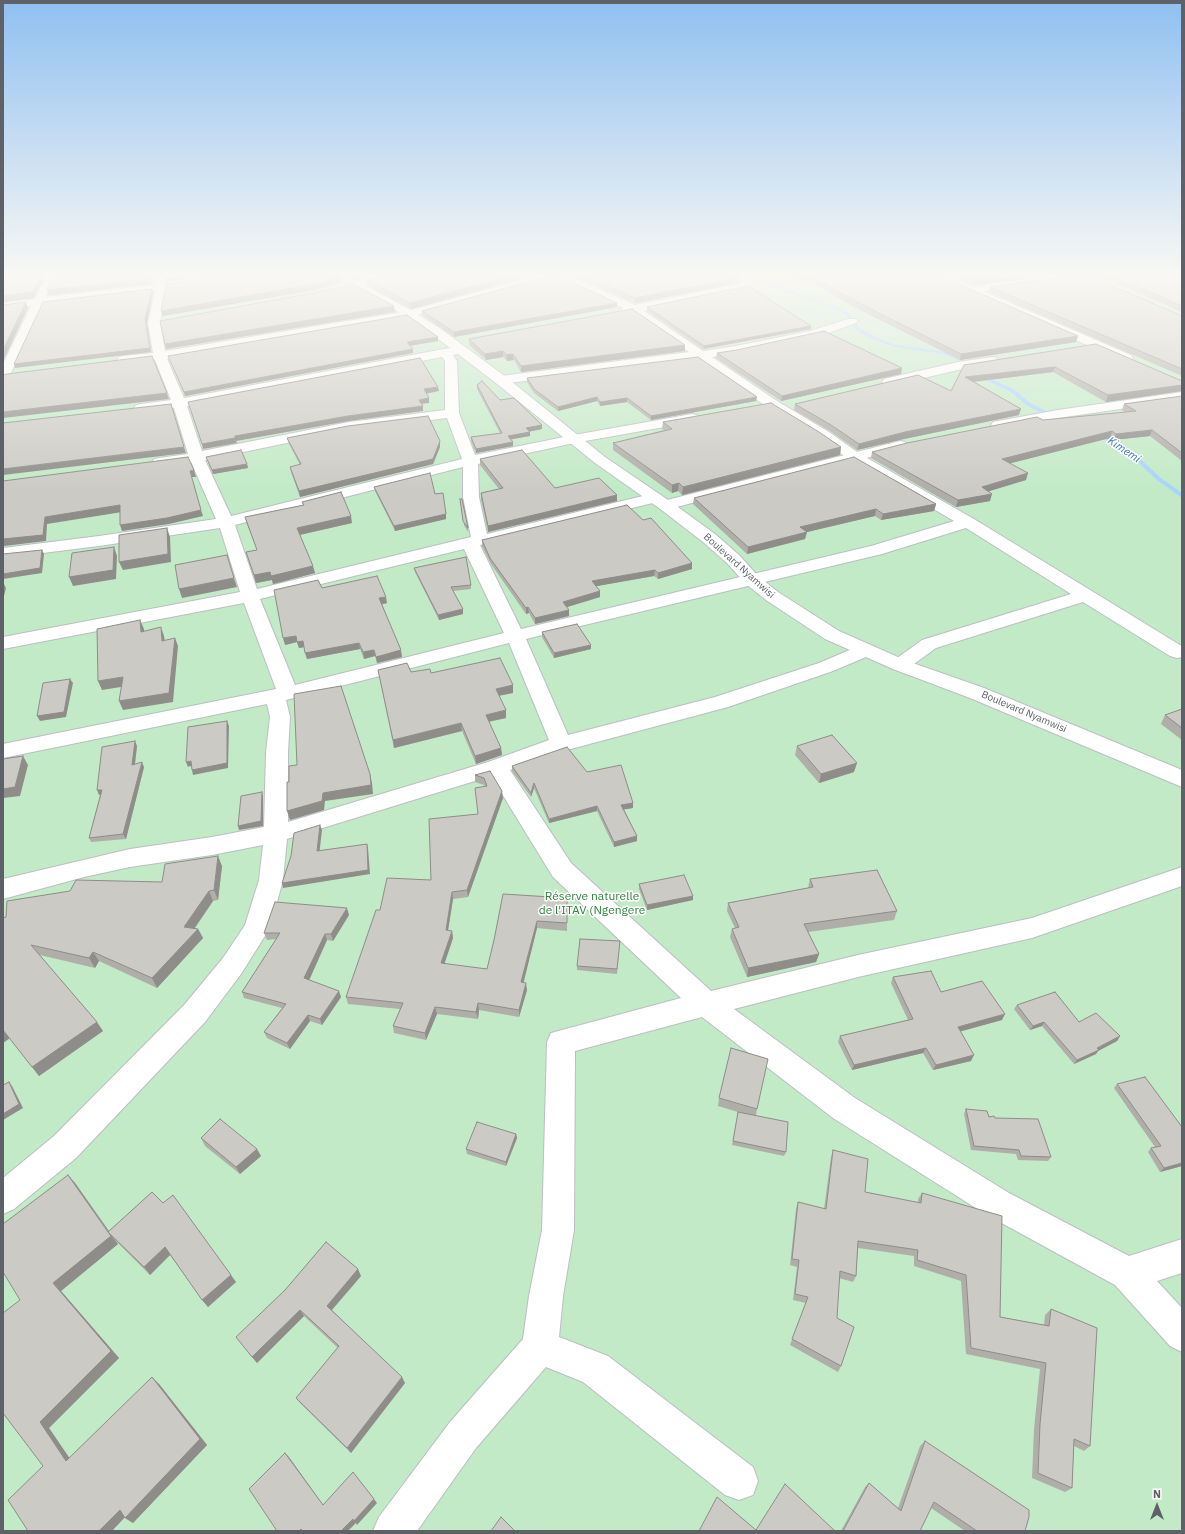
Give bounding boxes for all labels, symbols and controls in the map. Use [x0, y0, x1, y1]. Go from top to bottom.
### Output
water label: Kimemi [1105, 434, 1143, 466]
street label: Boulevard Nyamwisi [701, 531, 777, 601]
street label: Boulevard Nyamwisi [980, 689, 1068, 735]
park label: Réserve naturelle de l'ITAV (Ngengere [539, 890, 645, 918]
north arrow [1137, 1486, 1177, 1526]
text: N [1153, 1487, 1161, 1501]

